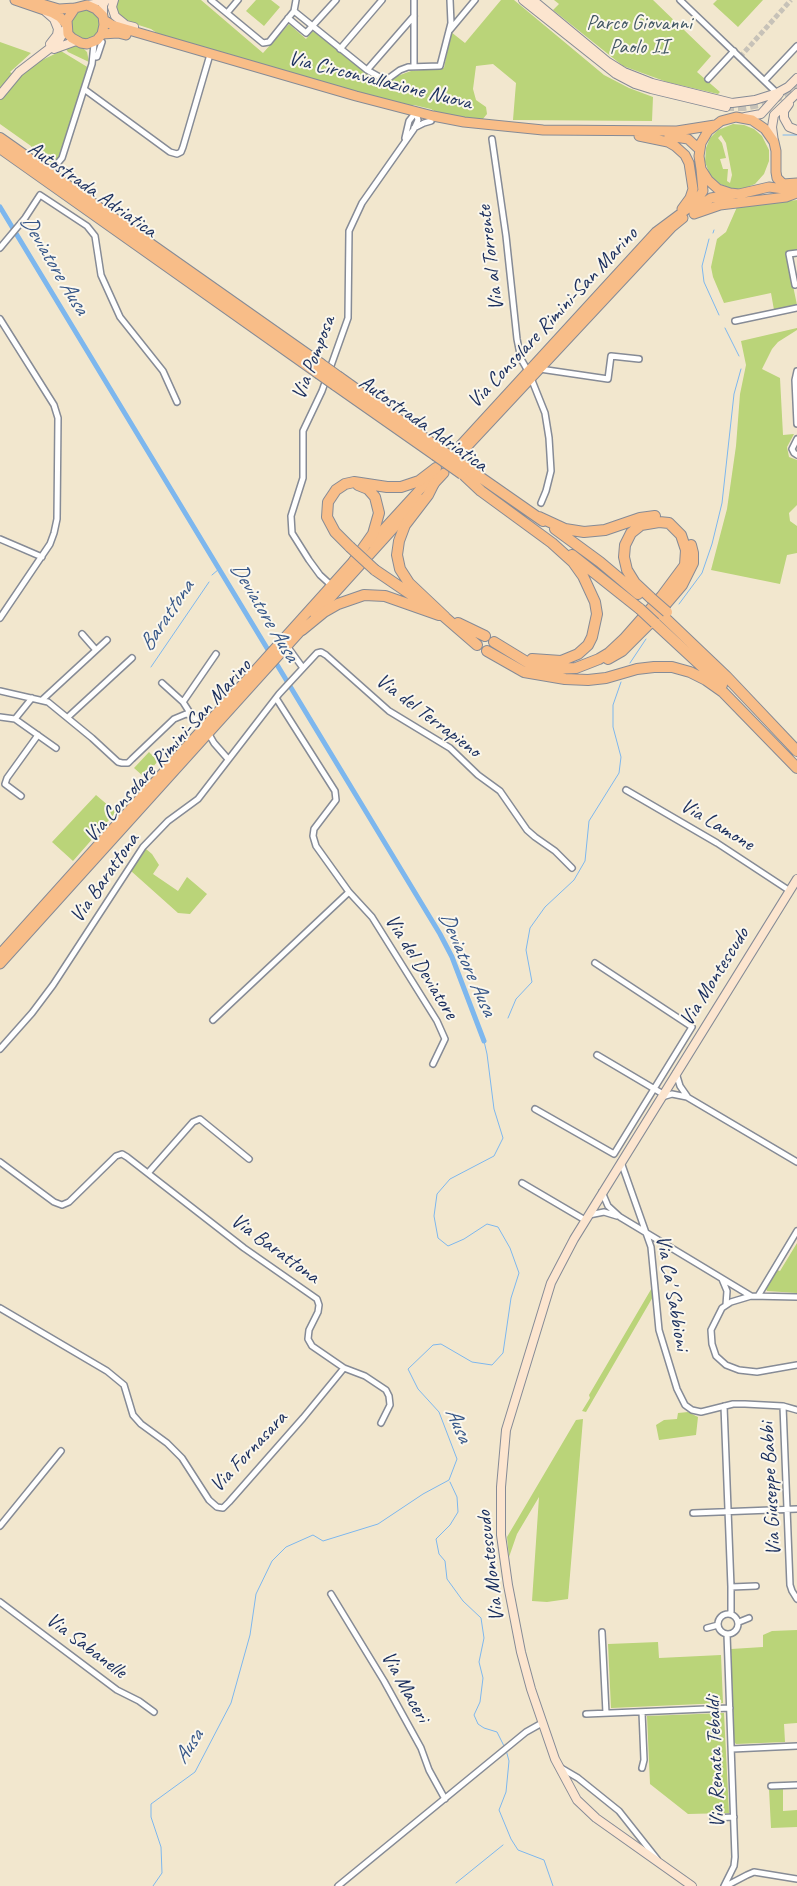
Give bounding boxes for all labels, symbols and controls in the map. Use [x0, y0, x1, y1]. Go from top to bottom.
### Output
park label: Parco Giovanni Paolo II [586, 10, 692, 60]
street label: Via Circonvallazione Nuova [286, 46, 474, 116]
street label: Autostrada Adriatica [23, 136, 161, 244]
street label: Via al Torrente [472, 204, 510, 312]
water label: Deviatore Ausa [14, 211, 94, 319]
street label: Via Consolare Rimini-San Marino [463, 222, 643, 414]
street label: Via Pomposa [287, 313, 341, 403]
street label: Autostrada Adriatica [354, 370, 492, 478]
water label: Deviatore Ausa [224, 558, 304, 666]
water label: Barattona [134, 576, 200, 656]
street label: Via Consolare Rimini-San Marino [79, 654, 257, 848]
street label: Via del Terrapieno [370, 668, 486, 764]
street label: Via Lamone [676, 793, 758, 857]
street label: Via Barattona [65, 828, 145, 928]
water label: Deviatore Ausa [432, 908, 502, 1020]
street label: Via del Deviatore [379, 910, 463, 1024]
street label: Via Montescudo [675, 923, 755, 1031]
street label: Via Barattona [226, 1208, 324, 1290]
street label: Via Ca' Sabbioni [649, 1233, 695, 1353]
water label: Ausa [439, 1404, 477, 1446]
street label: Via Fornasara [205, 1406, 293, 1498]
street label: Via Giuseppe Babbi [755, 1421, 787, 1557]
street label: Via Montescudo [472, 1509, 510, 1623]
street label: Via Sabanelle [41, 1607, 131, 1685]
street label: Via Maceri [375, 1647, 435, 1727]
street label: Via Renata Tebaldi [701, 1696, 731, 1828]
water label: Ausa [168, 1725, 210, 1769]

